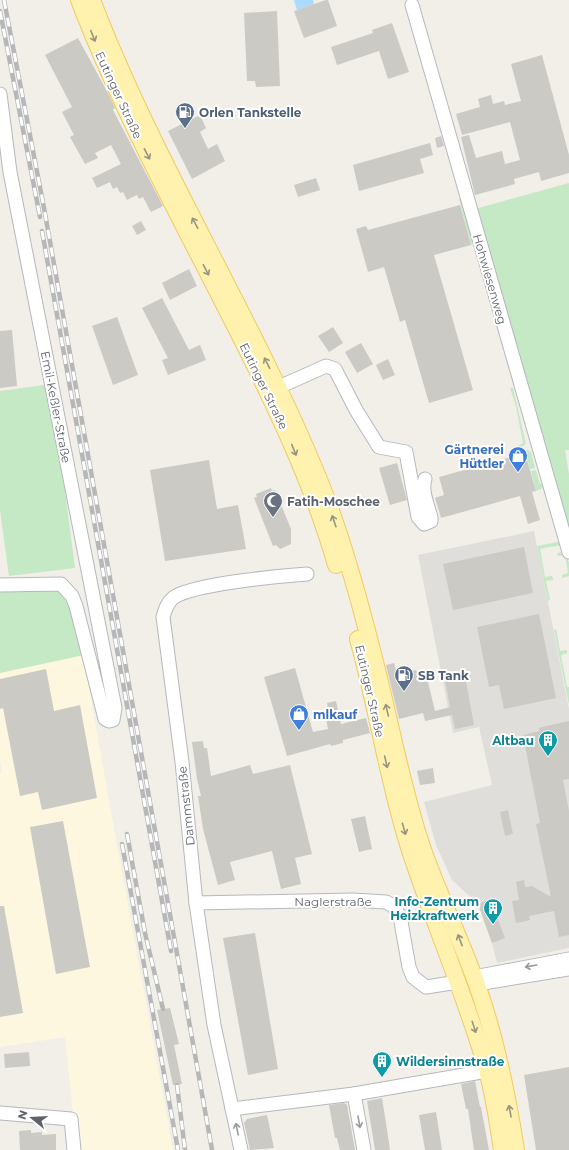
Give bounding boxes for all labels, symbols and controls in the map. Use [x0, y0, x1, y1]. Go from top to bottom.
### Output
one-way arrow [89, 30, 97, 42]
street label: Eutinger Straße [92, 49, 146, 141]
fuel station icon: Orlen Tankstelle [174, 101, 196, 129]
place label: Orlen Tankstelle [199, 105, 302, 120]
one-way arrow [144, 148, 151, 160]
one-way arrow [190, 217, 198, 229]
street label: Hohwiesenweg [470, 232, 510, 326]
one-way arrow [203, 264, 211, 276]
street label: Eutinger Straße [237, 340, 291, 432]
street label: Emil-Keßler-Straße [38, 350, 74, 464]
one-way arrow [263, 357, 270, 369]
place label: Gärtnerei Hüttler [445, 442, 504, 471]
one-way arrow [290, 443, 298, 455]
shop icon: Gärtnerei Hüttler [507, 445, 529, 473]
mosque icon: Fatih-Moschee [262, 490, 284, 518]
place label: Fatih-Moschee [287, 494, 380, 509]
one-way arrow [330, 515, 337, 528]
street label: Eutinger Straße [352, 643, 388, 739]
fuel station icon: SB Tank [393, 664, 415, 692]
place label: SB Tank [418, 668, 469, 683]
shop icon: mlkauf [288, 703, 310, 731]
one-way arrow [382, 704, 390, 717]
place label: mlkauf [313, 707, 359, 722]
building icon: Altbau [537, 729, 559, 757]
place label: Altbau [491, 733, 534, 748]
one-way arrow [383, 755, 391, 768]
street label: Dammstraße [174, 766, 198, 846]
one-way arrow [401, 823, 408, 836]
street label: Naglerstraße [294, 894, 372, 909]
place label: Info-Zentrum Heizkraftwerk [390, 894, 479, 923]
building icon: Info-Zentrum Heizkraftwerk [482, 897, 504, 925]
one-way arrow [456, 935, 464, 947]
one-way arrow [525, 962, 538, 970]
one-way arrow [471, 1020, 478, 1033]
building icon: Wildersinnstraße [371, 1050, 393, 1078]
place label: Wildersinnstraße [396, 1054, 505, 1069]
north arrow [12, 1098, 52, 1138]
one-way arrow [506, 1105, 514, 1118]
text: N [14, 1109, 31, 1121]
one-way arrow [356, 1115, 364, 1128]
one-way arrow [232, 1123, 240, 1136]

